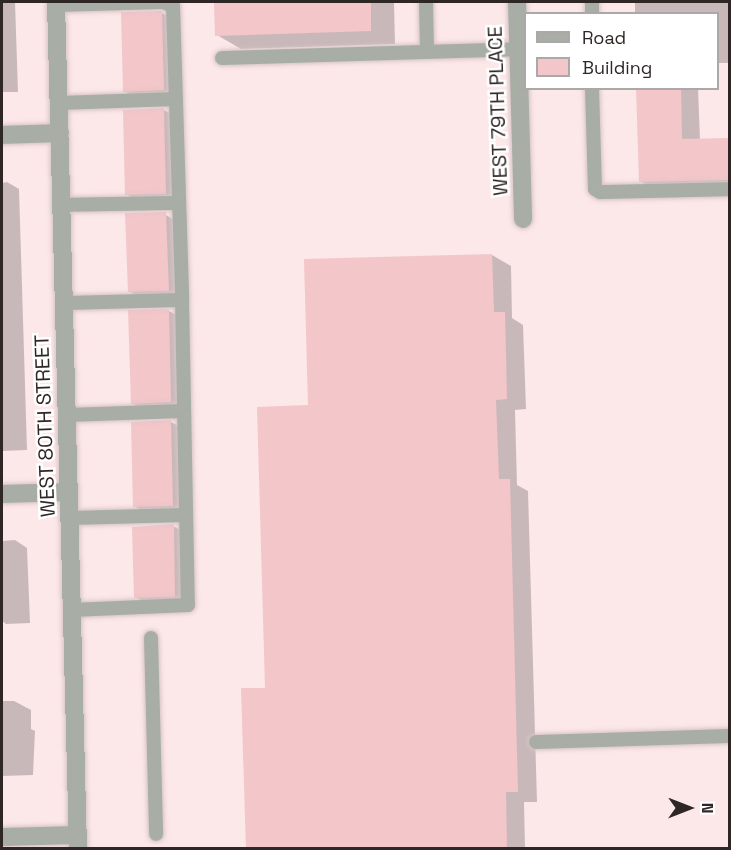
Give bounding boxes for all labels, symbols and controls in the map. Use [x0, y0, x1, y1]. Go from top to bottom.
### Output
legend [524, 12, 719, 90]
street label: WEST 79TH PLACE [483, 25, 513, 197]
text: Road [582, 26, 626, 49]
text: Building [582, 56, 652, 79]
street label: WEST 80TH STREET [30, 334, 60, 518]
north arrow [659, 778, 719, 838]
text: N [697, 803, 718, 813]

